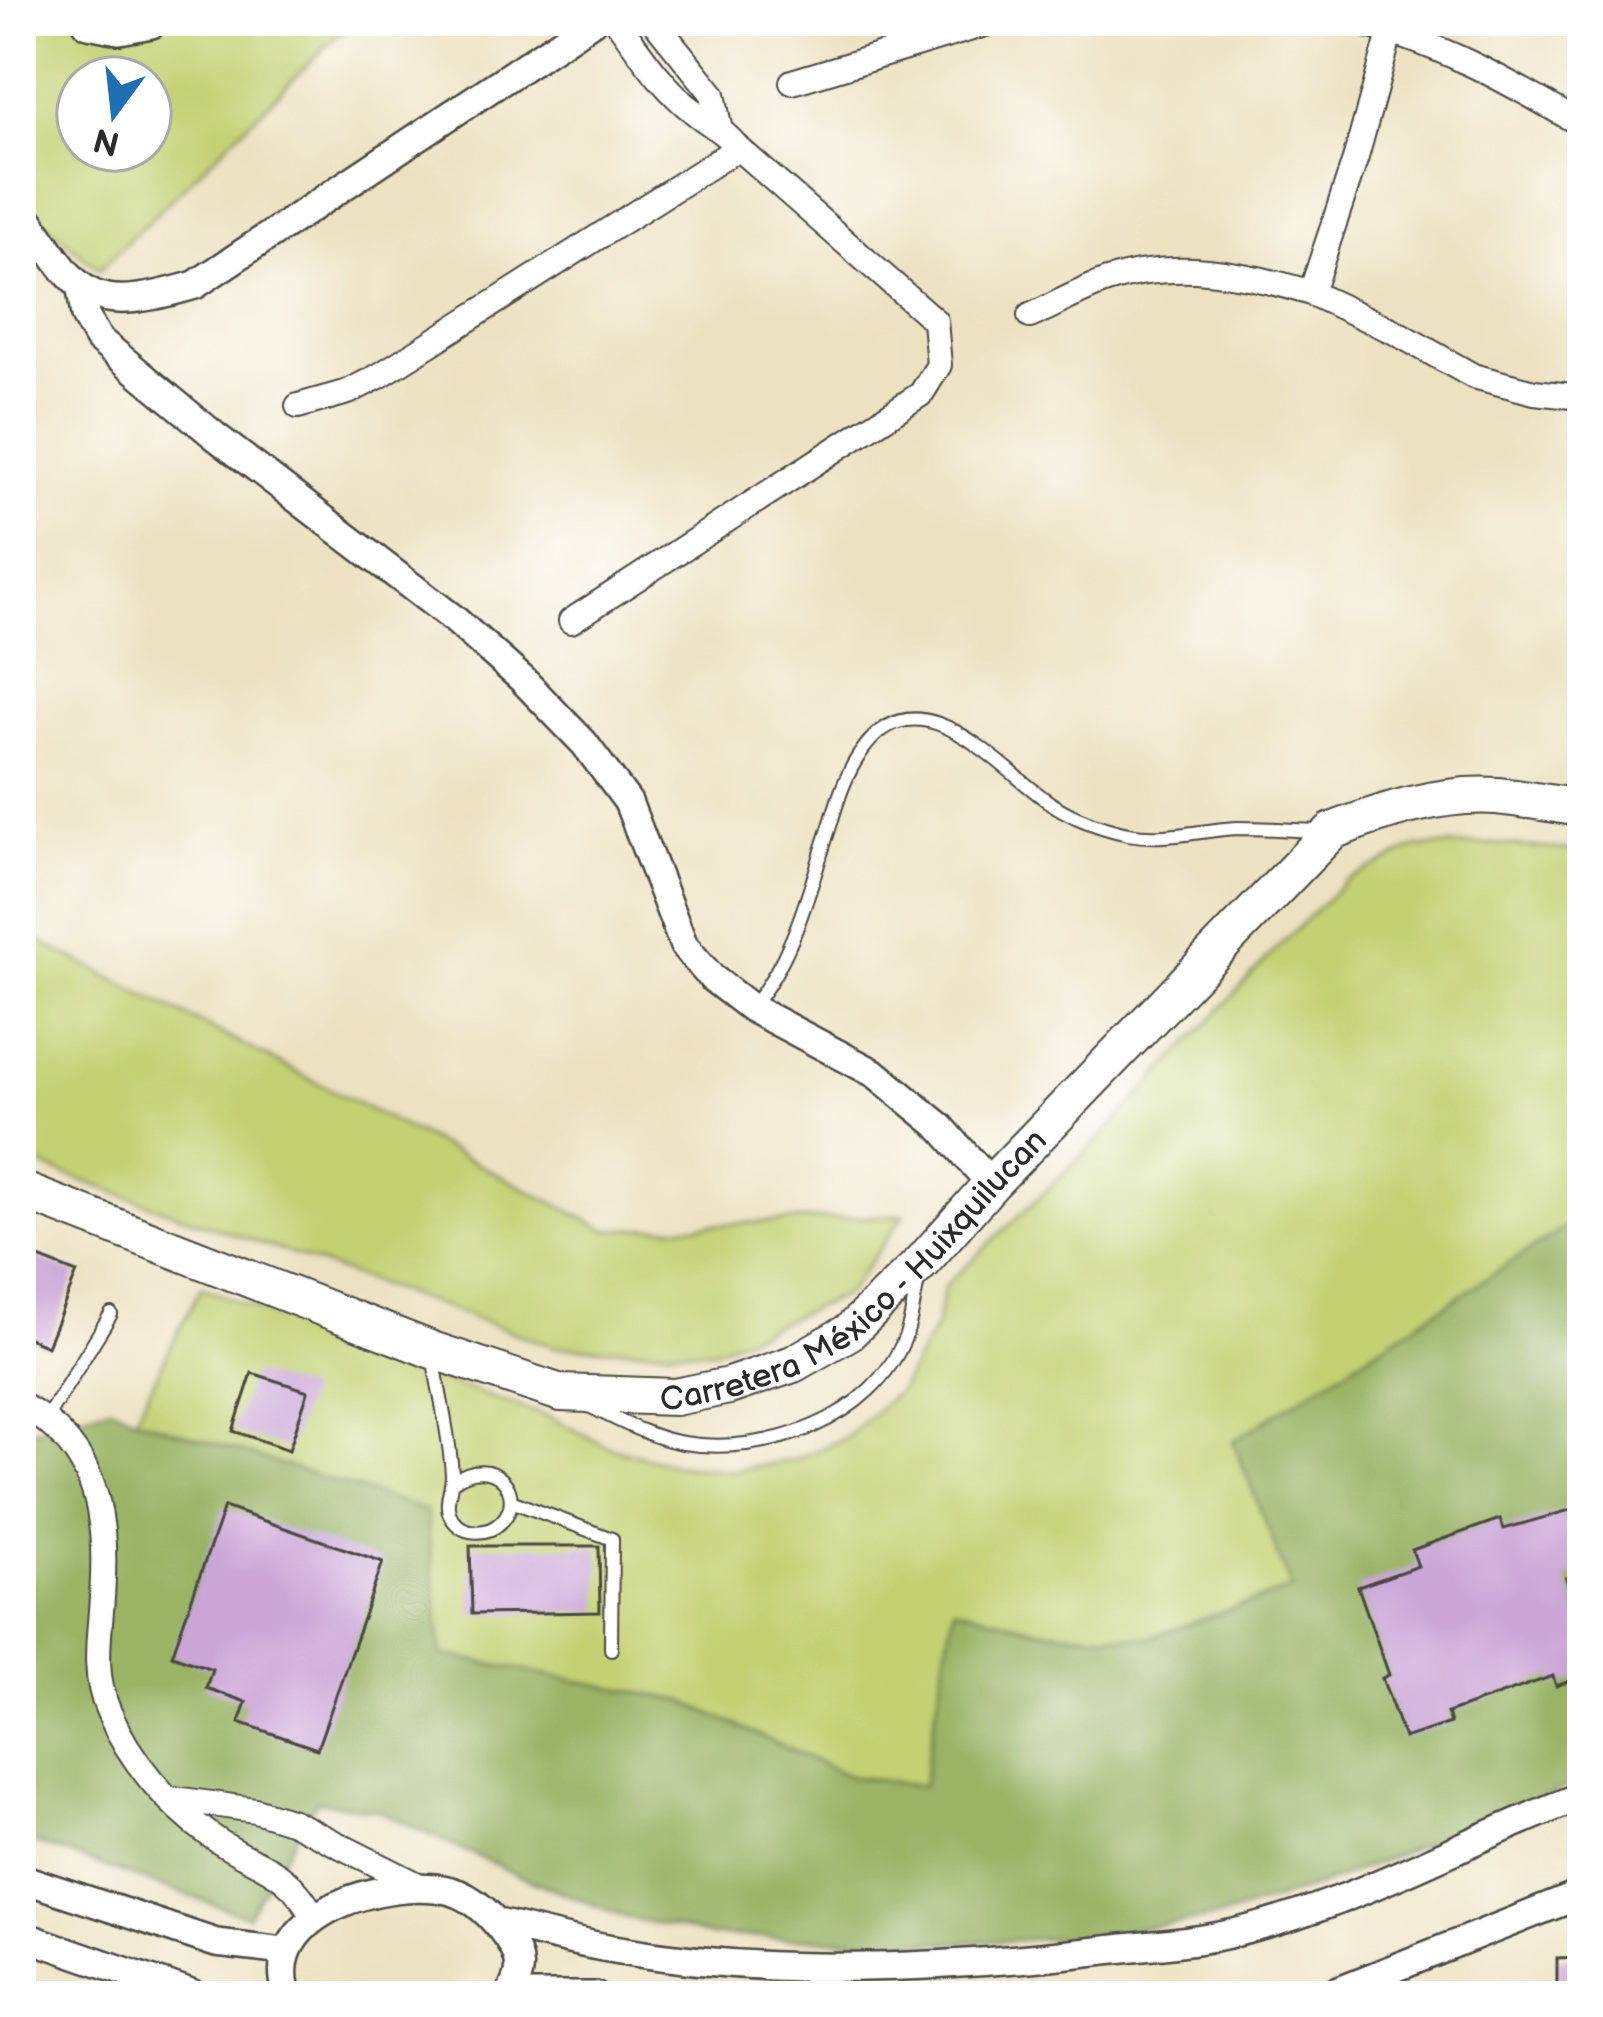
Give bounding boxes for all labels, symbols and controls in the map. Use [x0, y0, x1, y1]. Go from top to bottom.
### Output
north arrow [54, 54, 174, 174]
text: N [90, 119, 124, 164]
street label: Carretera México - Huixquilucan [659, 1121, 1056, 1419]

